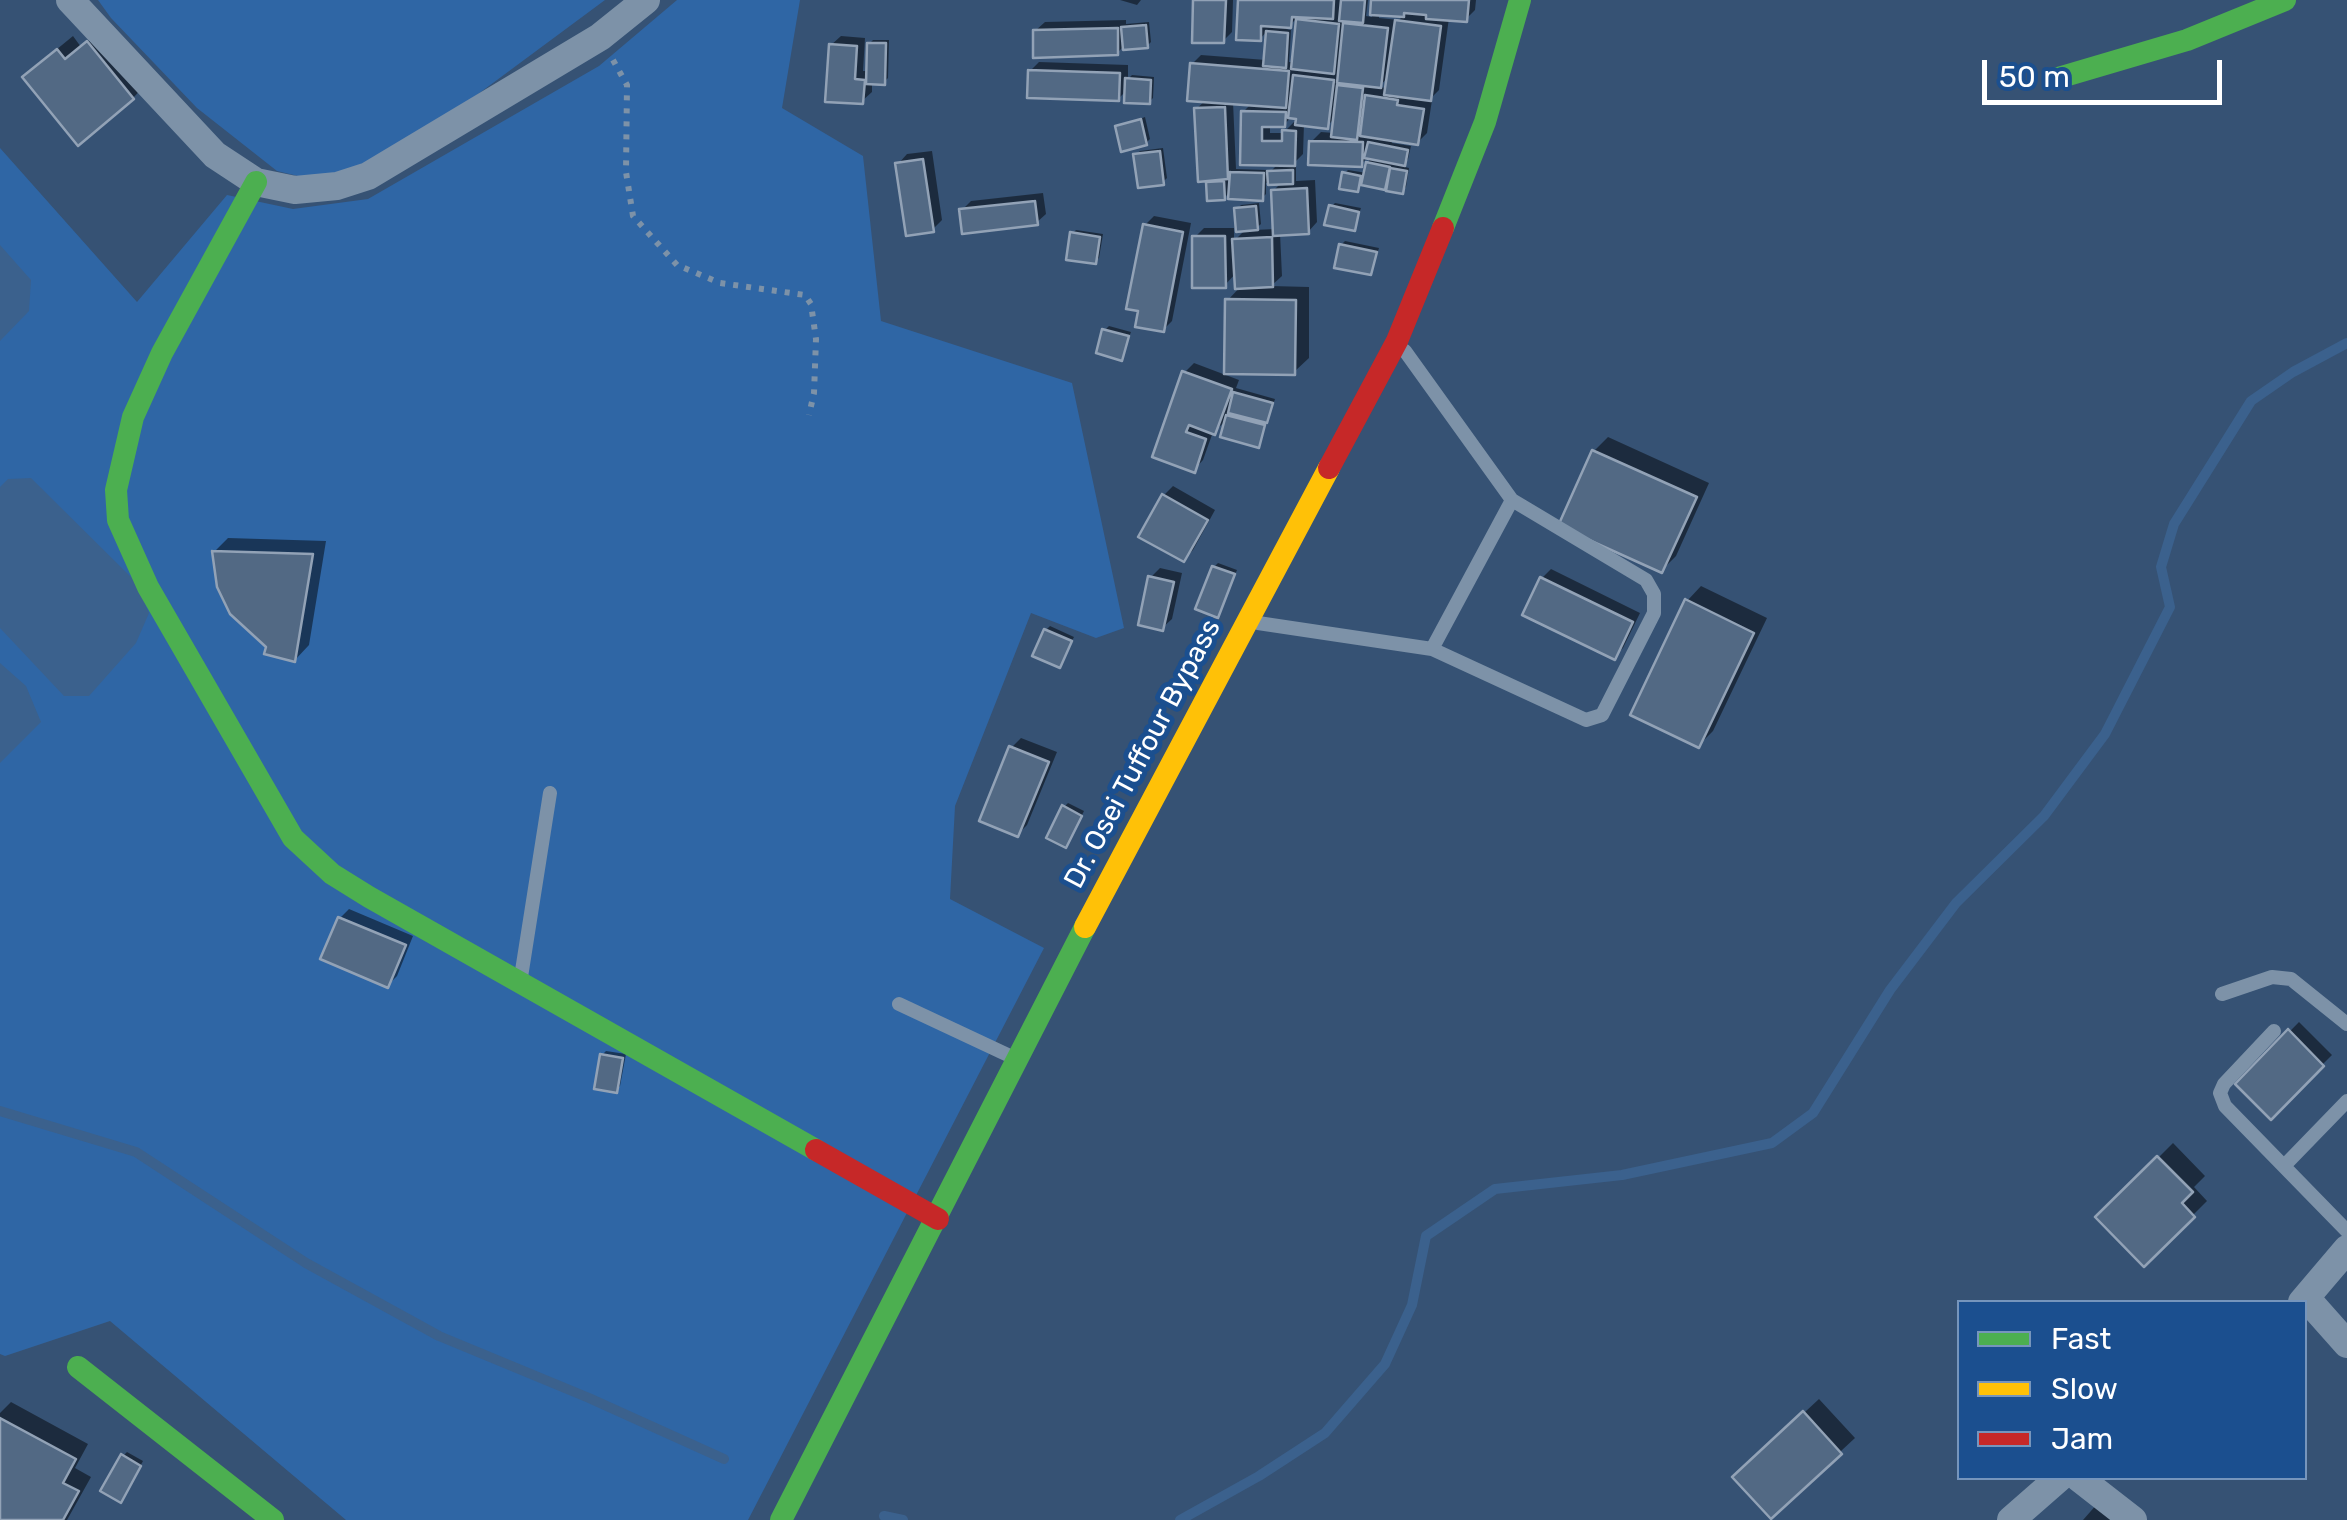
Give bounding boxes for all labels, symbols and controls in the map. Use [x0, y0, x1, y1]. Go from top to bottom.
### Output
scale bar [1987, 40, 2227, 102]
text: 50 m [1999, 59, 2070, 95]
street label: Dr. Osei Tuffour Bypass [1058, 614, 1228, 894]
legend [1957, 1300, 2307, 1480]
text: Fast [2051, 1321, 2111, 1357]
text: Slow [2051, 1371, 2118, 1407]
text: Jam [2051, 1421, 2113, 1457]

